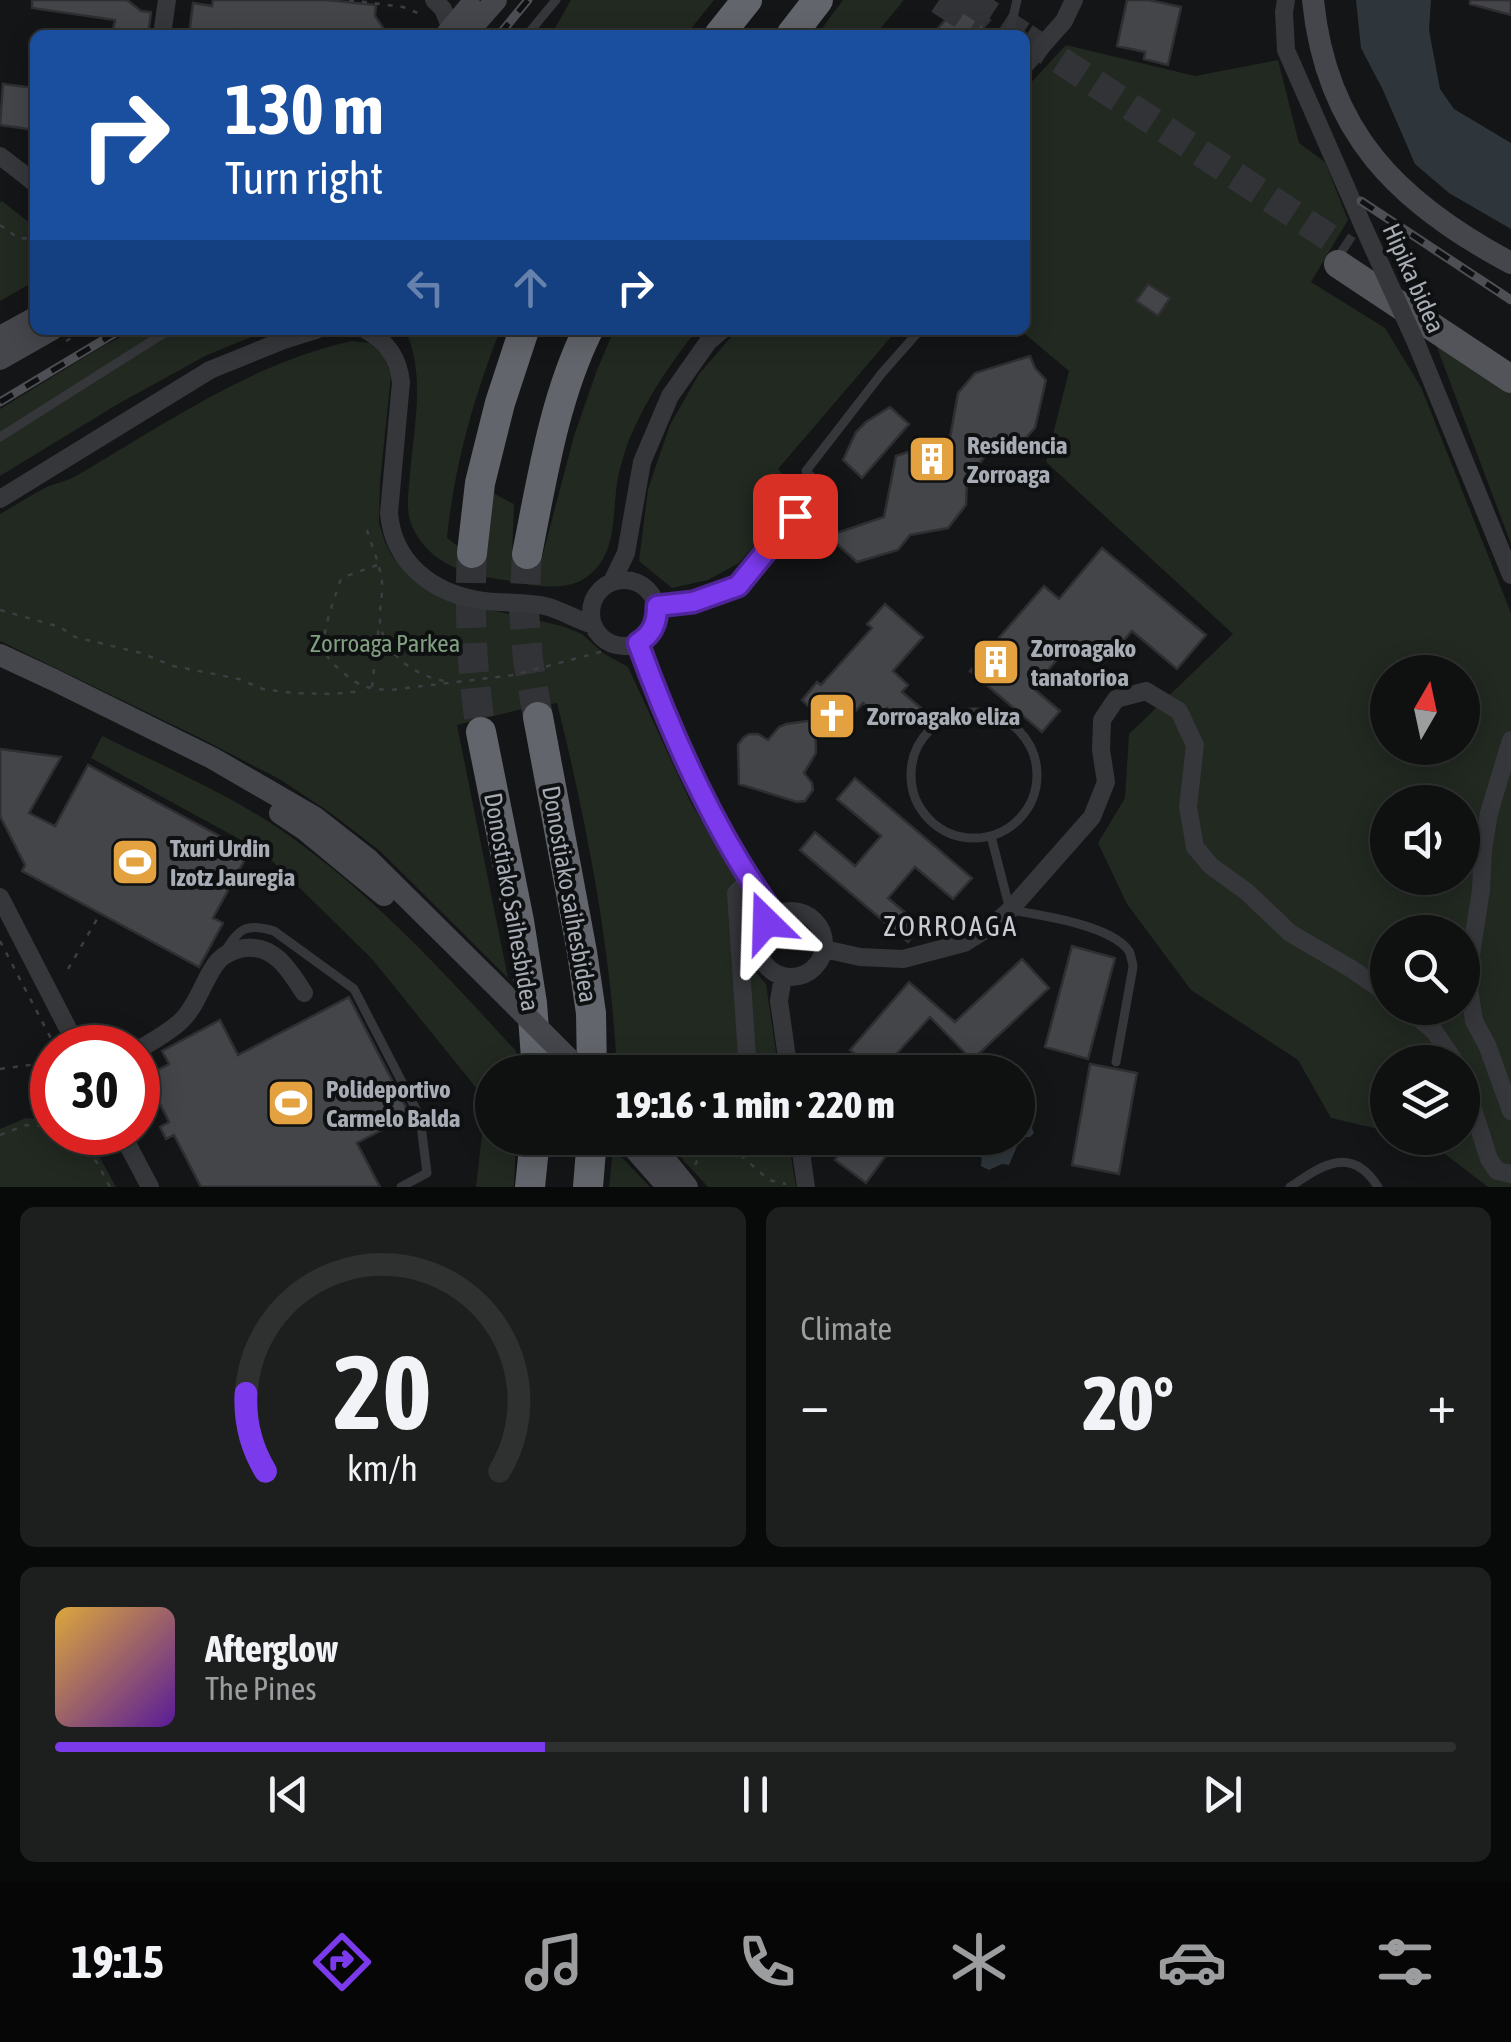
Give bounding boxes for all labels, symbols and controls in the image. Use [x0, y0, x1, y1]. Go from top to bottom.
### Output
text: 130 m [225, 69, 384, 149]
icon: right [60, 70, 190, 200]
text: Turn right [225, 152, 383, 204]
street label: Hipika bidea [1378, 219, 1450, 337]
icon: left [398, 260, 453, 315]
icon: ahead [503, 260, 558, 315]
icon: right [608, 260, 663, 315]
place label: Residencia Zorroaga [967, 431, 1067, 488]
building icon: Residencia Zorroaga [906, 433, 958, 485]
pin [753, 474, 838, 559]
icon: arrive [768, 489, 823, 544]
park label: Zorroaga Parkea [310, 629, 460, 657]
place label: Zorroagako tanatorioa [1030, 634, 1136, 691]
building icon: Zorroagako tanatorioa [970, 636, 1022, 688]
north arrow [1370, 655, 1480, 765]
map controls [1370, 655, 1480, 1155]
church icon: Zorroagako eliza [806, 690, 858, 742]
place label: Zorroagako eliza [867, 702, 1020, 730]
street label: Donostiako saihesbidea [537, 783, 603, 1005]
button: sound [1370, 785, 1480, 895]
street label: Donostiako Saihesbidea [479, 791, 545, 1013]
place label: Txuri Urdin Izotz Jauregia [170, 834, 295, 891]
sports icon: Txuri Urdin Izotz Jauregia [109, 836, 161, 888]
position arrow [714, 870, 818, 974]
district label: ZORROAGA [883, 910, 1019, 942]
button: search [1370, 915, 1480, 1025]
speed limit sign: 30 [30, 1025, 160, 1155]
button: layers [1370, 1045, 1480, 1155]
place label: Polideportivo Carmelo Balda [326, 1075, 460, 1132]
sports icon: Polideportivo Carmelo Balda [265, 1077, 317, 1129]
text: 19:16 · 1 min · 220 m [615, 1083, 895, 1126]
text: Climate [801, 1310, 892, 1347]
text: 20 [334, 1332, 432, 1451]
text: 20° [1083, 1360, 1174, 1446]
text: − [801, 1372, 829, 1435]
text: + [1427, 1372, 1456, 1435]
text: km/h [347, 1448, 418, 1489]
text: Afterglow [205, 1627, 338, 1670]
text: The Pines [205, 1670, 317, 1707]
icon: previous [261, 1767, 316, 1822]
icon: pause [728, 1767, 783, 1822]
icon: next [1195, 1767, 1250, 1822]
icon: directions [307, 1927, 377, 1997]
icon: music [519, 1927, 589, 1997]
icon: phone [732, 1927, 802, 1997]
icon: climate [944, 1927, 1014, 1997]
icon: car [1157, 1927, 1227, 1997]
icon: filters [1370, 1927, 1440, 1997]
text: 19:15 [71, 1936, 164, 1988]

